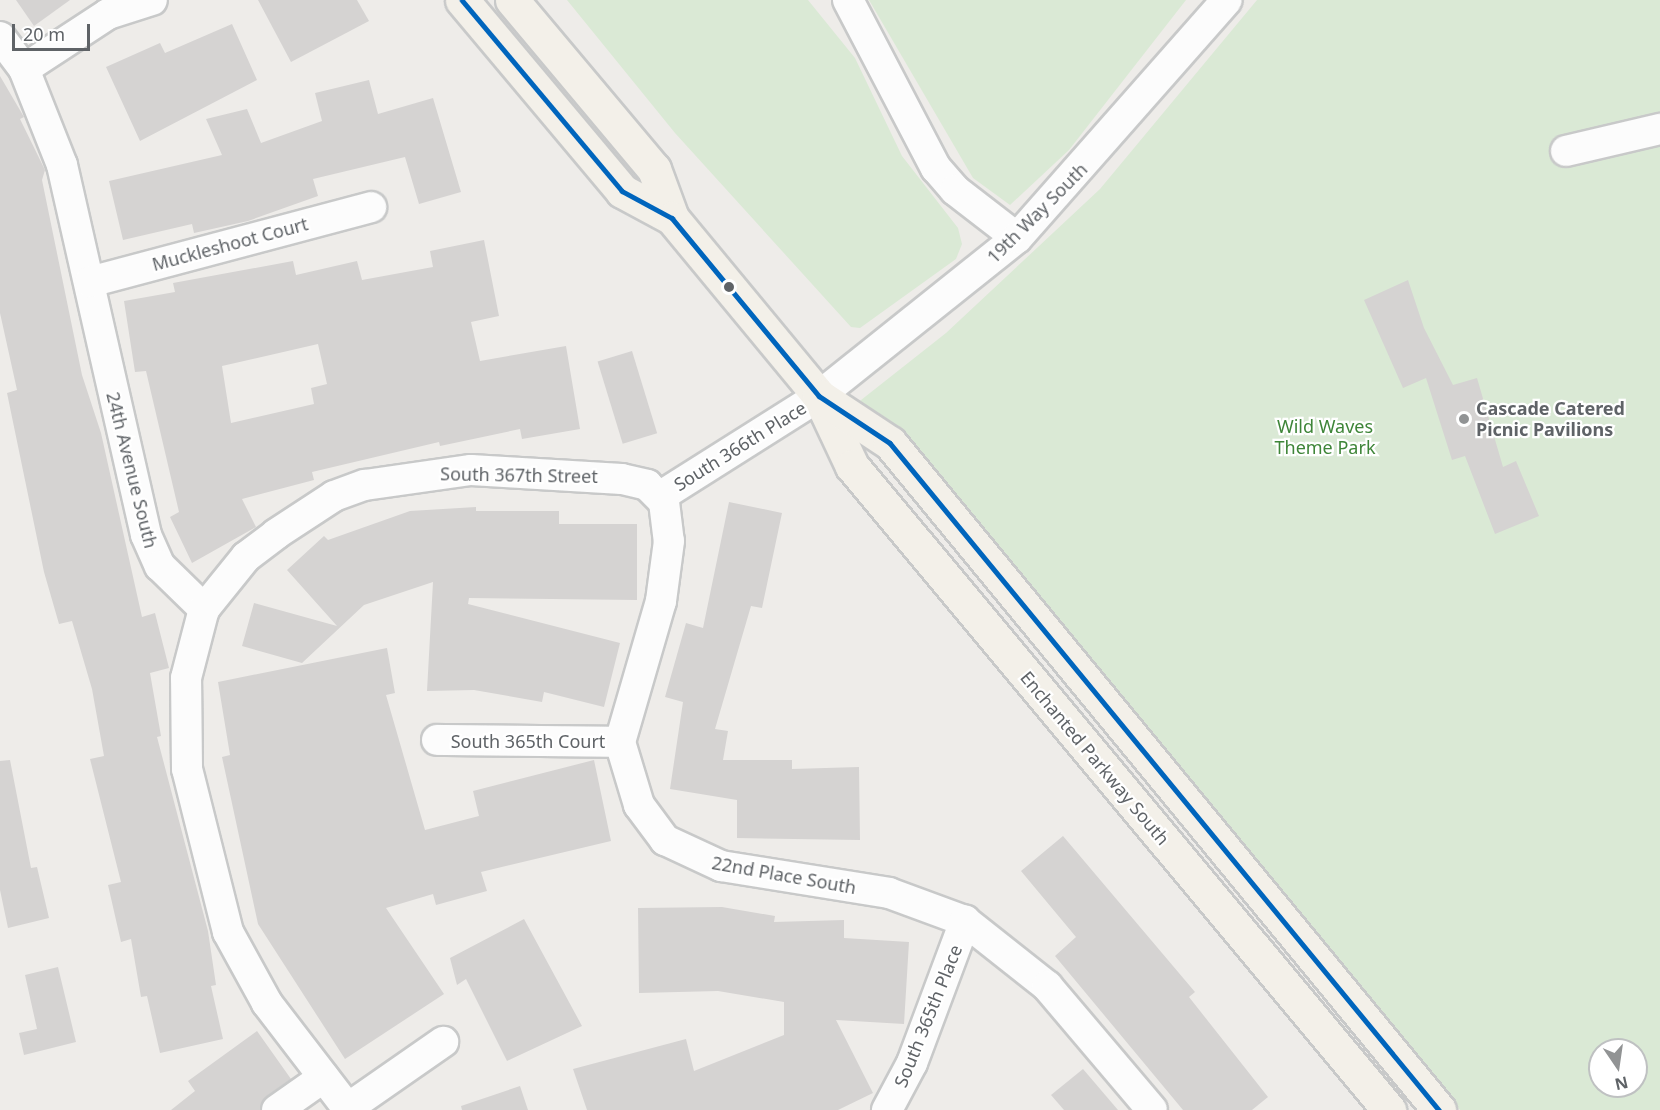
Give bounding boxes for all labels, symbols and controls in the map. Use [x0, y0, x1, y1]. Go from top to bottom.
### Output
scale bar [15, 12, 93, 50]
text: 20 m [23, 22, 65, 46]
street label: 19th Way South [982, 158, 1092, 268]
street label: Muckleshoot Court [150, 213, 310, 275]
unlabelled marker [723, 281, 735, 293]
street label: 24th Avenue South [102, 390, 162, 550]
street label: South 366th Place [670, 397, 810, 495]
place label: Cascade Catered Picnic Pavilions [1476, 398, 1625, 440]
marker: Cascade Catered Picnic Pavilions [1457, 412, 1471, 426]
park label: Wild Waves Theme Park [1275, 416, 1375, 458]
street label: South 367th Street [440, 463, 598, 487]
street label: Enchanted Parkway South [1016, 667, 1174, 849]
street label: South 365th Court [451, 730, 605, 752]
street label: 22nd Place South [710, 852, 858, 898]
street label: South 365th Place [890, 942, 966, 1090]
north arrow [1588, 1038, 1648, 1098]
text: N [1613, 1071, 1630, 1096]

